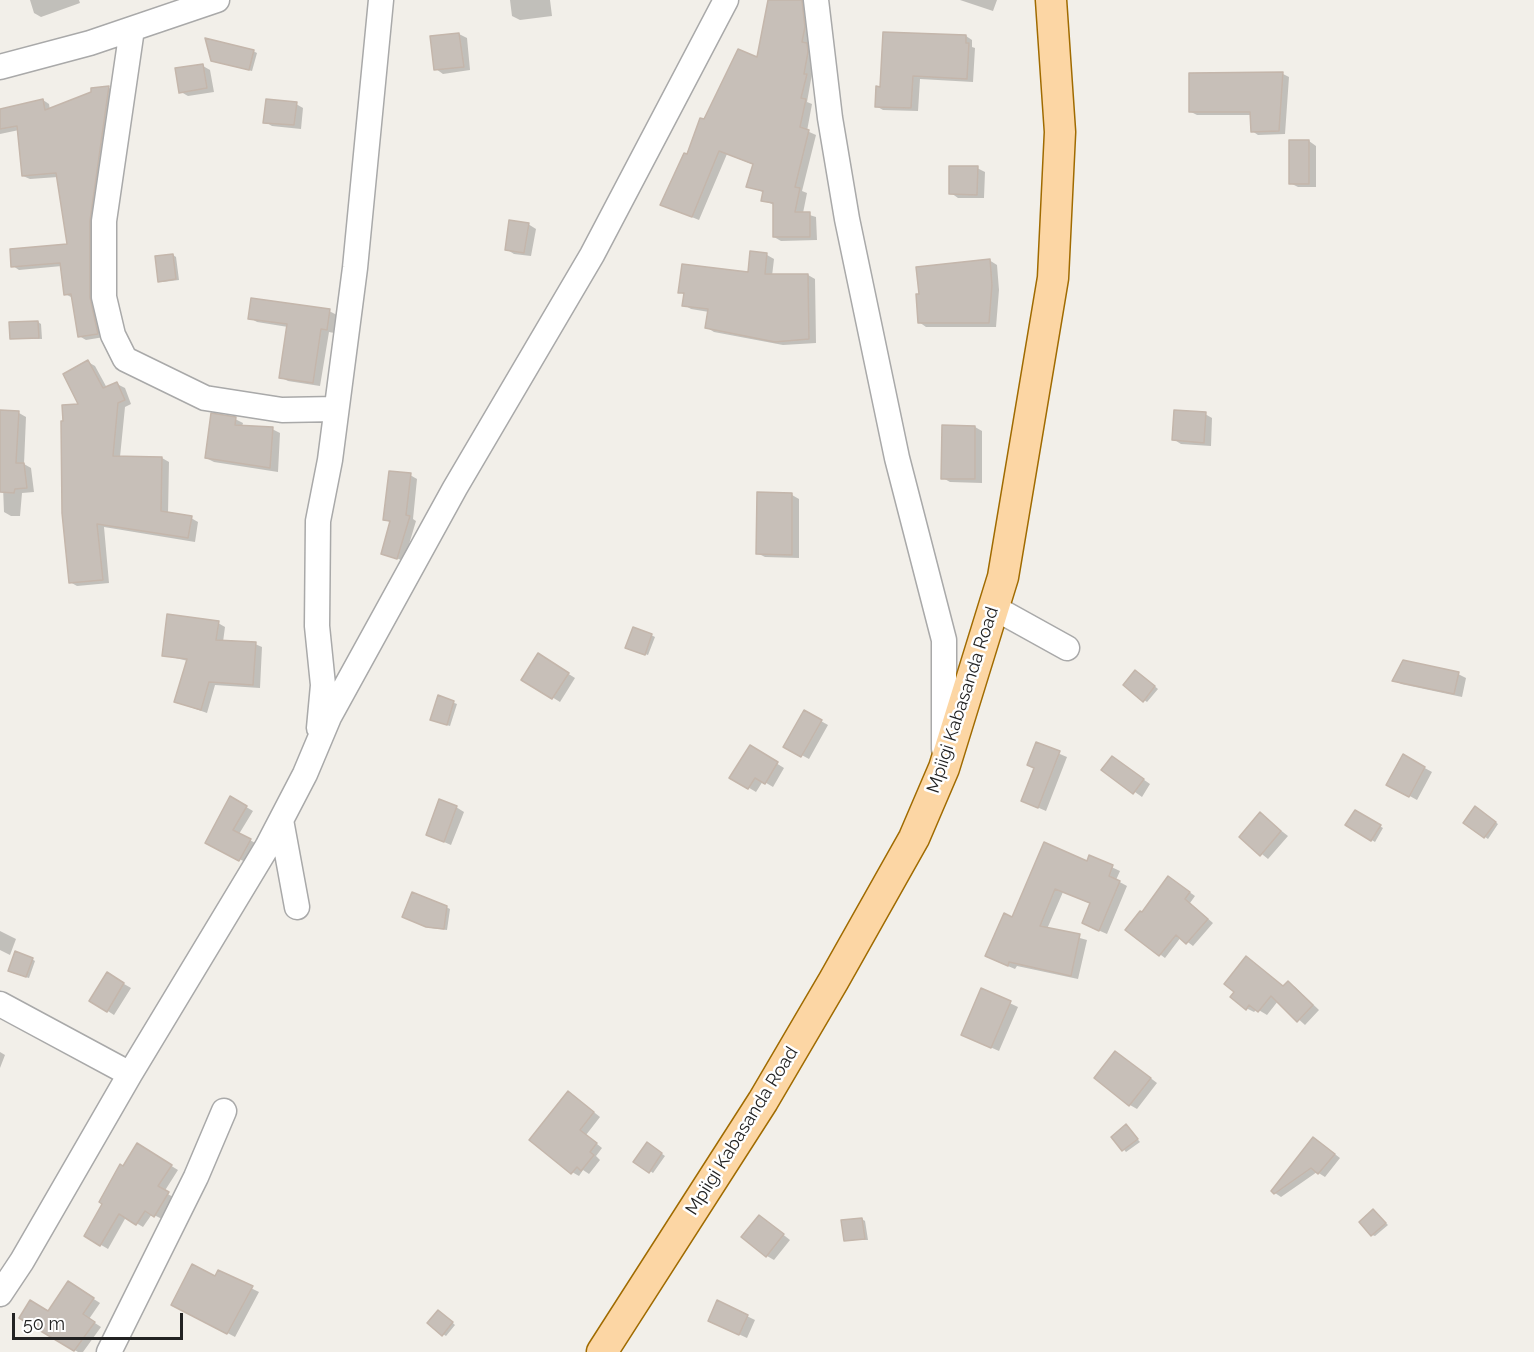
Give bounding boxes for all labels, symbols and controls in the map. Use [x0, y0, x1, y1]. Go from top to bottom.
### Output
street label: Mpiigi Kabasanda Road [923, 604, 1003, 796]
street label: Mpiigi Kabasanda Road [681, 1043, 803, 1219]
scale bar [15, 1301, 186, 1339]
text: 50 m [23, 1313, 65, 1334]

